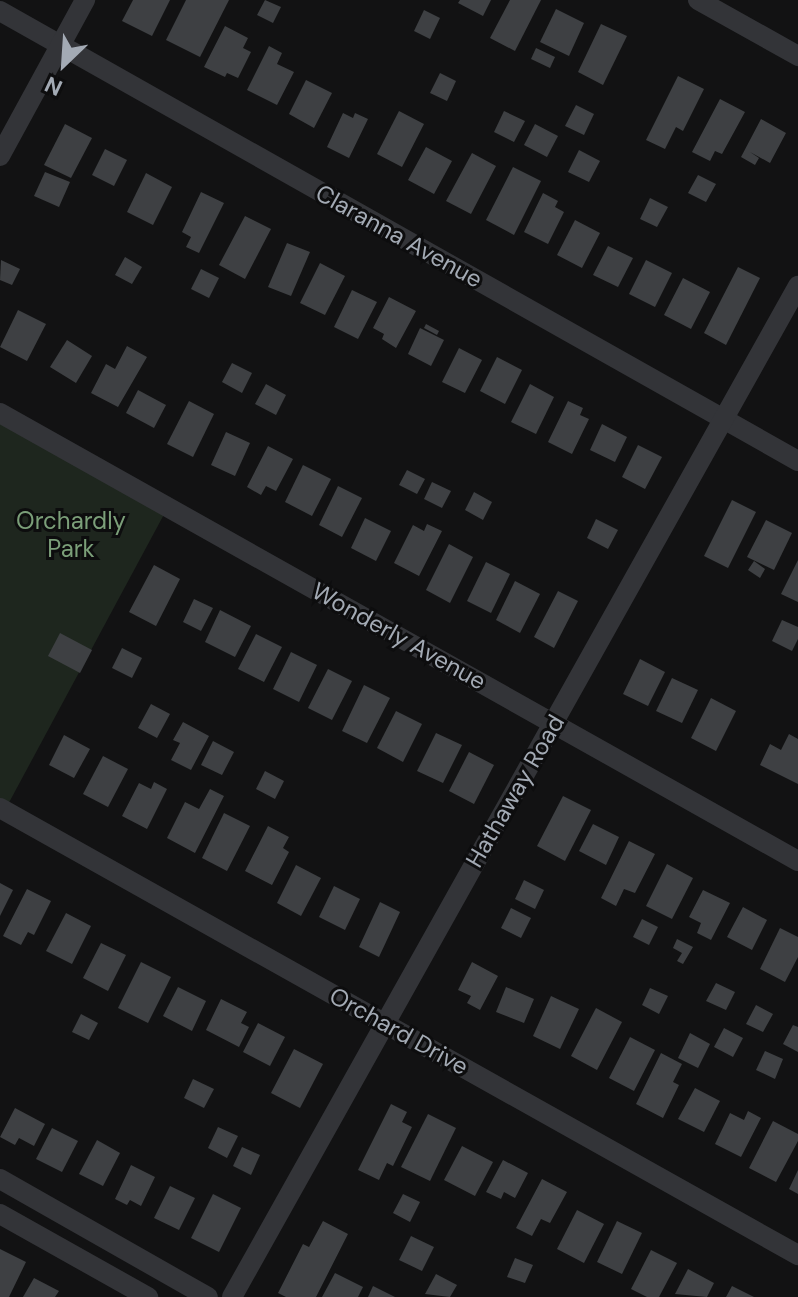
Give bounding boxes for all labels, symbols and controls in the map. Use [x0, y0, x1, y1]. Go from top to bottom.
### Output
north arrow [24, 24, 104, 104]
text: N [40, 70, 67, 103]
street label: Claranna Avenue [311, 178, 487, 294]
park label: Orchardly Park [16, 507, 126, 563]
street label: Wonderly Avenue [307, 576, 491, 696]
street label: Hathaway Road [460, 710, 570, 872]
street label: Orchard Drive [325, 981, 473, 1081]

